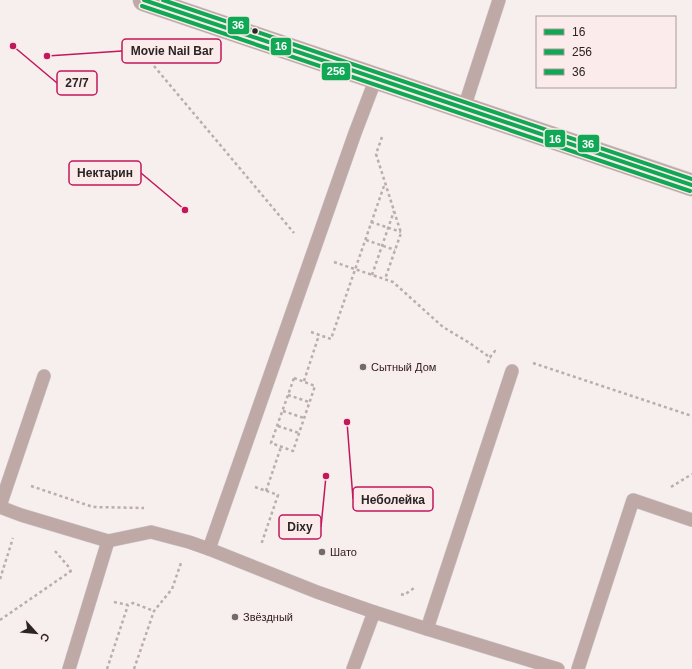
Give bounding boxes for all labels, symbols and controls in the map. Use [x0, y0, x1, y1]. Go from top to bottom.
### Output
line badge: 36 [227, 16, 250, 35]
legend [536, 16, 676, 88]
text: 36 [232, 19, 244, 31]
text: 16 [572, 25, 586, 39]
unlabelled marker [250, 26, 260, 36]
line badge: 16 [270, 37, 292, 56]
callout: Movie Nail Bar [122, 39, 221, 63]
text: 16 [275, 40, 287, 52]
text: Movie Nail Bar [131, 44, 214, 58]
text: 256 [572, 45, 592, 59]
line badge: 256 [321, 62, 351, 81]
text: 256 [327, 65, 345, 77]
text: 36 [572, 65, 586, 79]
callout: 27/7 [57, 71, 97, 95]
text: 27/7 [65, 76, 89, 90]
line badge: 16 [544, 129, 566, 148]
text: 16 [549, 133, 561, 145]
line badge: 36 [577, 134, 600, 153]
text: 36 [582, 138, 594, 150]
callout: Нектарин [69, 161, 141, 185]
text: Нектарин [77, 166, 133, 180]
place label: Сытный Дом [371, 361, 436, 373]
marker: Сытный Дом [358, 362, 368, 372]
callout: Неболейка [353, 487, 433, 511]
text: Неболейка [361, 493, 425, 507]
callout: Dixy [279, 515, 321, 539]
text: Dixy [287, 520, 313, 534]
place label: Шато [330, 546, 357, 558]
marker: Шато [317, 547, 327, 557]
place label: Звёздный [243, 611, 293, 623]
marker: Звёздный [230, 612, 240, 622]
north arrow [16, 613, 56, 653]
text: С [38, 631, 52, 644]

